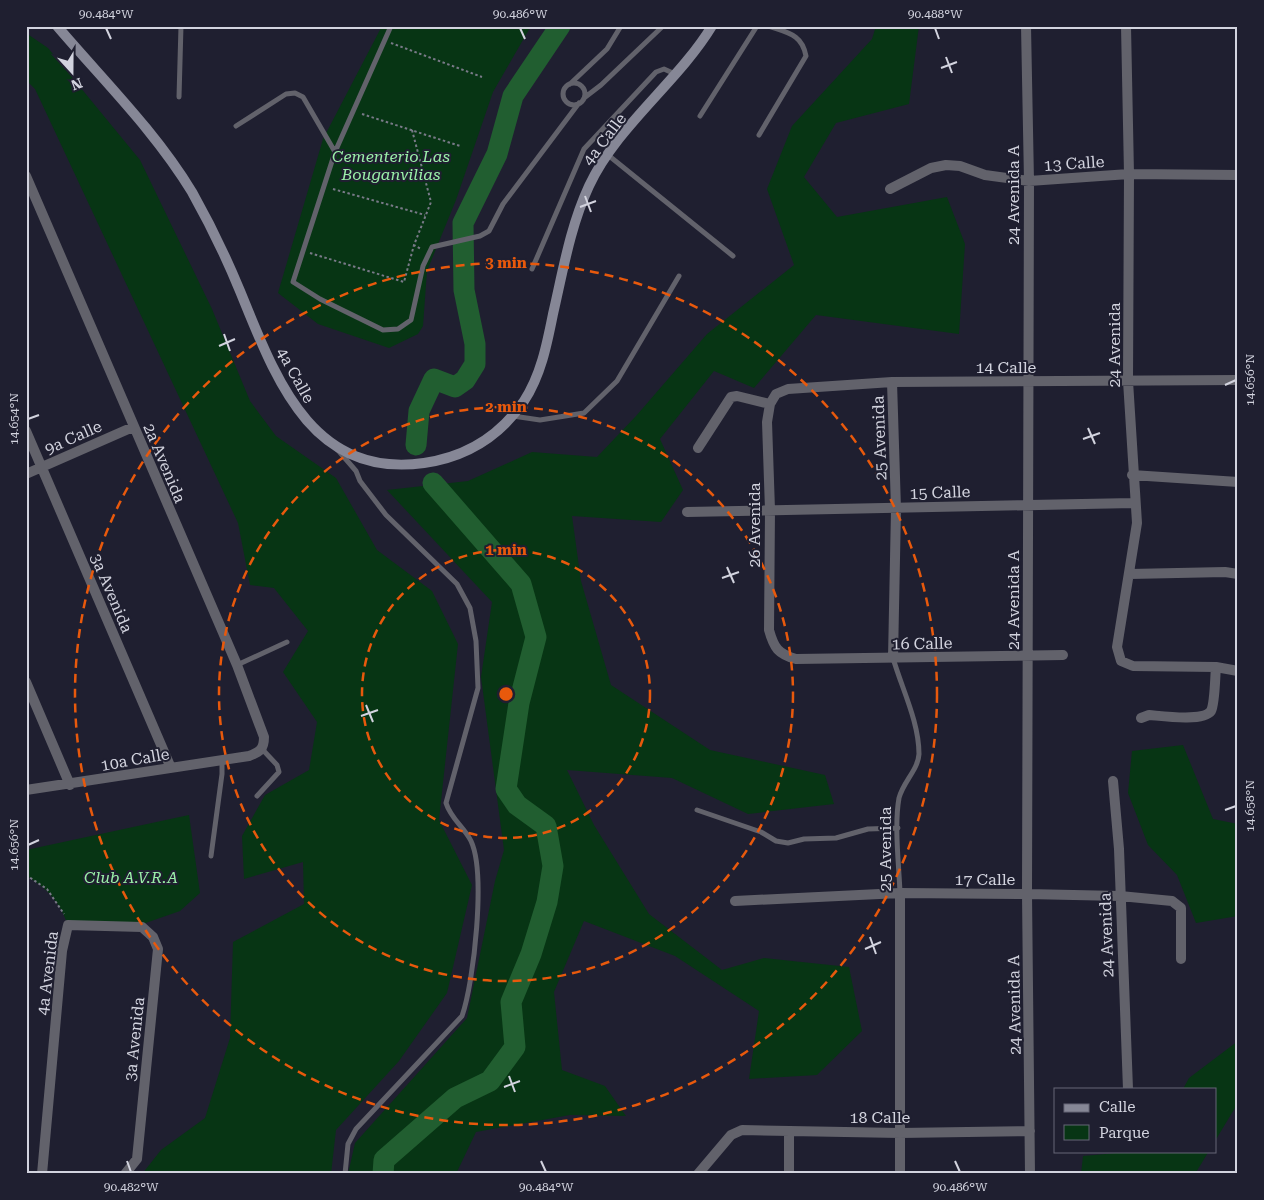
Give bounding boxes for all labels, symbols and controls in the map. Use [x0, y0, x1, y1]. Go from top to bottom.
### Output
text: 90.484°W [79, 7, 134, 21]
text: 90.486°W [493, 7, 548, 21]
text: 90.488°W [908, 7, 963, 21]
north arrow [48, 48, 98, 98]
text: N [69, 75, 85, 94]
street label: 4a Calle [579, 109, 630, 169]
street label: 24 Avenida A [1004, 144, 1023, 245]
park label: Cementerio Las Bouganvilias [332, 147, 450, 184]
street label: 13 Calle [1043, 152, 1105, 175]
text: 3 min [485, 254, 527, 272]
street label: 24 Avenida [1105, 302, 1124, 387]
street label: 4a Calle [273, 344, 319, 406]
text: 14.656°N [1243, 354, 1257, 406]
street label: 14 Calle [976, 358, 1037, 377]
text: 14.654°N [7, 393, 21, 445]
street label: 25 Avenida [869, 395, 890, 481]
text: 2 min [485, 398, 527, 416]
street label: 9a Calle [42, 416, 105, 458]
street label: 2a Avenida [139, 421, 190, 506]
street label: 26 Avenida [745, 482, 764, 567]
street label: 15 Calle [909, 482, 971, 503]
text: 1 min [485, 541, 527, 559]
street label: 24 Avenida A [1004, 549, 1023, 650]
street label: 3a Avenida [86, 551, 137, 636]
street label: 16 Calle [891, 633, 953, 654]
centre of rings [497, 685, 515, 703]
street label: 10a Calle [99, 744, 171, 775]
text: 14.658°N [1243, 780, 1257, 832]
street label: 25 Avenida [876, 806, 895, 891]
text: 14.656°N [7, 819, 21, 871]
park label: Club A.V.R.A [84, 868, 178, 887]
street label: 17 Calle [955, 870, 1016, 889]
street label: 24 Avenida [1096, 892, 1117, 978]
street label: 4a Avenida [33, 930, 62, 1016]
street label: 24 Avenida A [1004, 954, 1025, 1055]
street label: 3a Avenida [121, 996, 148, 1082]
legend [1054, 1088, 1216, 1152]
text: Calle [1099, 1098, 1135, 1116]
street label: 18 Calle [850, 1108, 911, 1127]
text: Parque [1099, 1124, 1150, 1142]
text: 90.482°W [104, 1180, 159, 1194]
text: 90.484°W [519, 1180, 574, 1194]
text: 90.486°W [933, 1180, 988, 1194]

